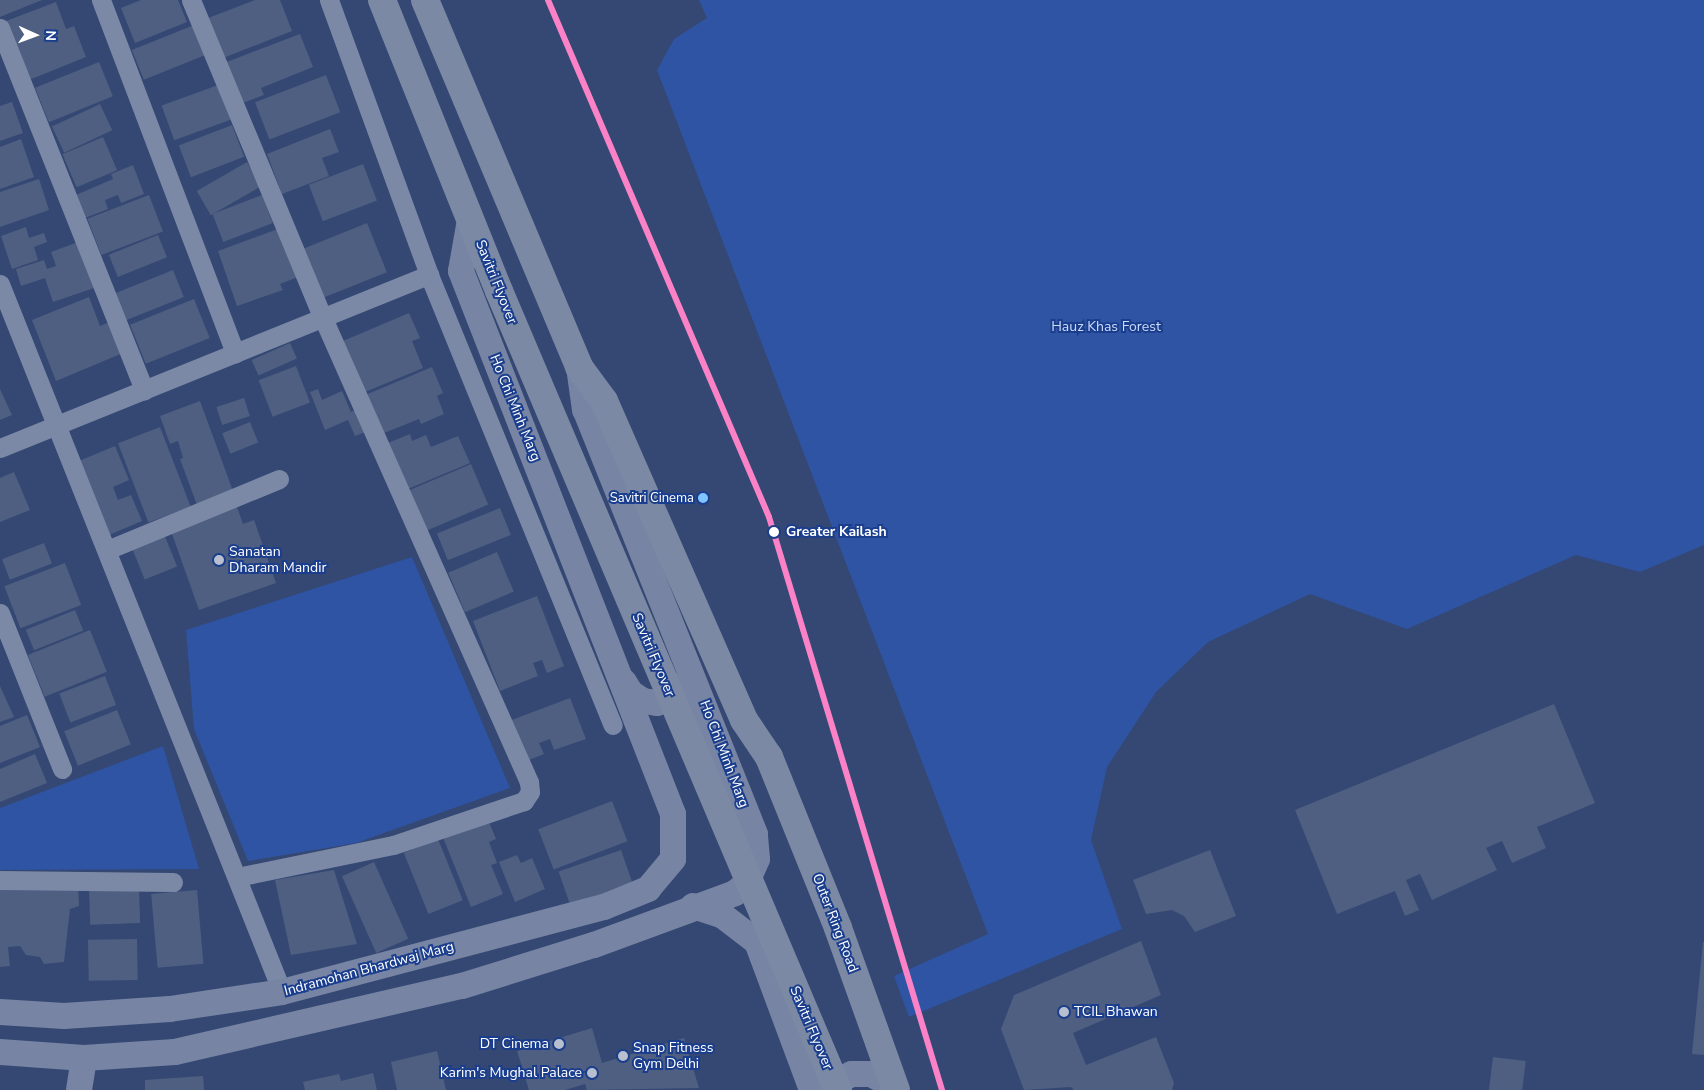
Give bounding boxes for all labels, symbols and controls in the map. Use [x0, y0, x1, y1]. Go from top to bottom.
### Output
north arrow [10, 10, 60, 60]
text: N [41, 30, 60, 41]
street label: Savitri Flyover [472, 238, 520, 326]
park label: Hauz Khas Forest [1051, 319, 1161, 335]
street label: Ho Chi Minh Marg [486, 352, 544, 464]
place label: Savitri Cinema [610, 490, 694, 506]
marker: Savitri Cinema [698, 493, 708, 503]
marker: Greater Kailash [766, 524, 782, 540]
place label: Greater Kailash [786, 524, 887, 540]
place label: Sanatan Dharam Mandir [229, 544, 326, 576]
marker: Sanatan Dharam Mandir [213, 554, 225, 566]
street label: Savitri Flyover [628, 611, 678, 699]
street label: Ho Chi Minh Marg [696, 698, 752, 810]
street label: Outer Ring Road [808, 871, 862, 975]
street label: Indramohan Bhardwaj Marg [282, 938, 456, 1000]
street label: Savitri Flyover [786, 984, 836, 1072]
place label: TCIL Bhawan [1074, 1004, 1158, 1020]
marker: TCIL Bhawan [1058, 1006, 1070, 1018]
place label: DT Cinema [480, 1036, 549, 1052]
marker: DT Cinema [553, 1038, 565, 1050]
place label: Snap Fitness Gym Delhi [633, 1040, 713, 1072]
marker: Snap Fitness Gym Delhi [617, 1050, 629, 1062]
place label: Karim's Mughal Palace [440, 1065, 582, 1081]
marker: Karim's Mughal Palace [586, 1067, 598, 1079]

